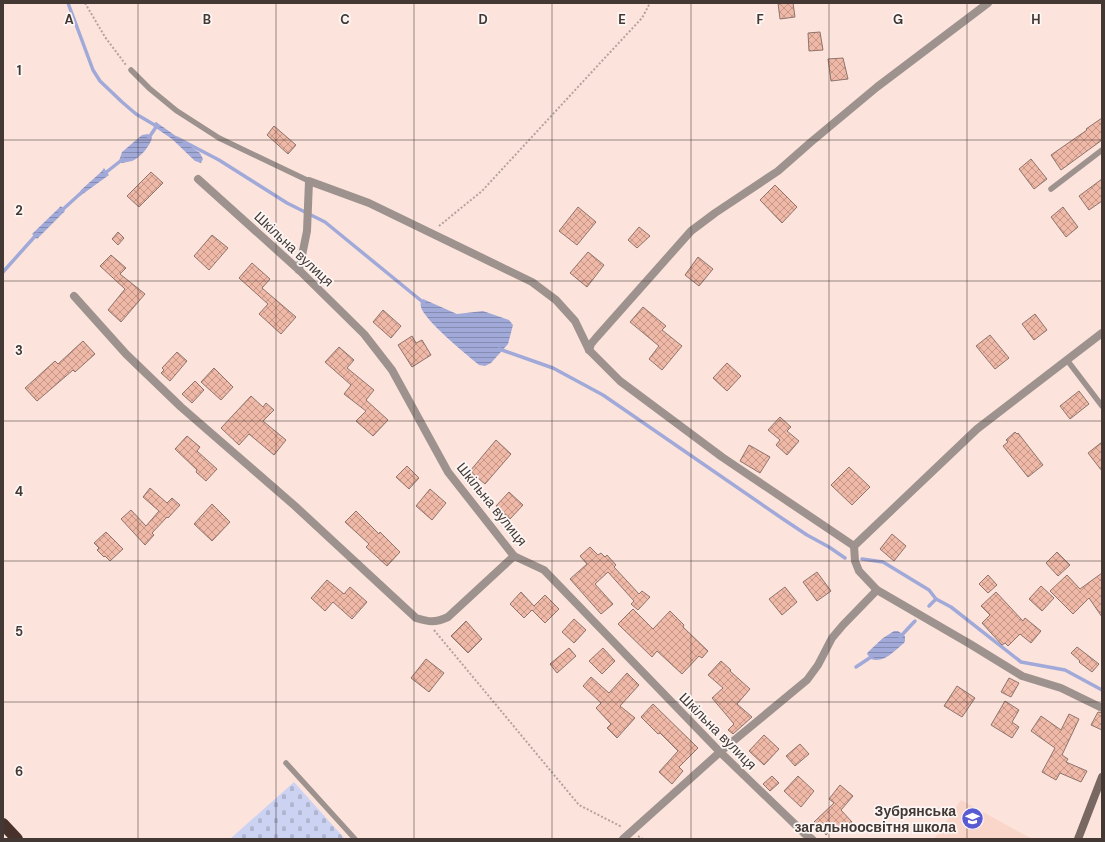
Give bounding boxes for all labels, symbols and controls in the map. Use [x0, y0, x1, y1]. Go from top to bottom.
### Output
text: A [64, 11, 74, 28]
text: B [203, 11, 211, 28]
text: C [340, 11, 350, 28]
text: D [478, 11, 488, 28]
text: E [618, 11, 626, 28]
text: F [756, 11, 764, 28]
text: G [893, 11, 903, 28]
text: H [1031, 11, 1041, 28]
text: 1 [17, 62, 21, 79]
text: 2 [15, 202, 23, 219]
street label: Шкільна вулиця [250, 208, 338, 290]
text: 3 [15, 342, 23, 359]
street label: Шкільна вулиця [453, 459, 531, 549]
text: 4 [15, 483, 23, 500]
text: 5 [15, 623, 23, 640]
street label: Шкільна вулиця [676, 689, 760, 773]
text: 6 [15, 763, 23, 780]
place label: Зубрянська загальноосвітня школа [795, 802, 956, 836]
school or university icon: Зубрянська загальноосвітня школа [959, 806, 985, 832]

